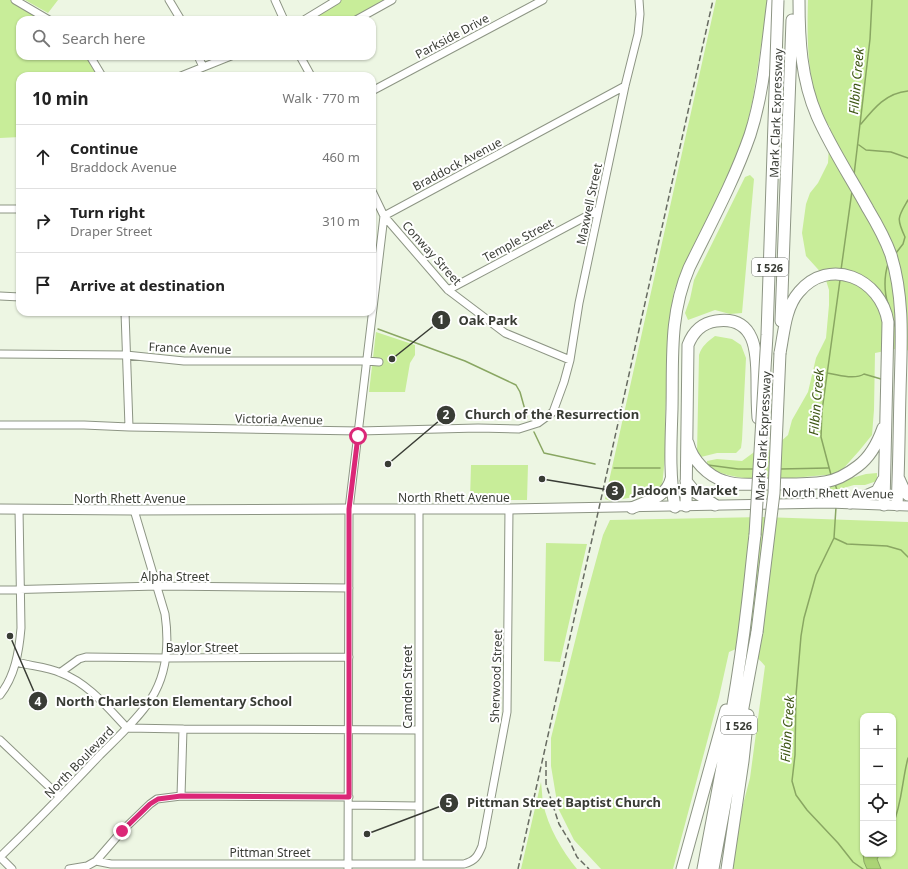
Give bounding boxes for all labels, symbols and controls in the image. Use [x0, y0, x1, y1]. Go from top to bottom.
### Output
street label: Parkside Drive [412, 9, 492, 63]
search box [16, 16, 376, 60]
icon: search [30, 27, 52, 49]
text: Search here [62, 28, 145, 48]
water label: Filbin Creek [844, 46, 868, 115]
street label: Mark Clark Expressway [765, 47, 787, 178]
text: 10 min [32, 87, 89, 110]
text: Walk · 770 m [282, 89, 360, 107]
street label: Braddock Avenue [409, 133, 505, 195]
text: Continue [70, 138, 138, 158]
icon: ahead [32, 146, 54, 168]
text: 460 m [322, 148, 360, 166]
text: Braddock Avenue [70, 158, 177, 176]
street label: Maxwell Street [572, 161, 606, 246]
text: Turn right [70, 202, 145, 222]
icon: right [32, 210, 54, 232]
text: 310 m [322, 212, 360, 230]
street label: Temple Street [480, 214, 557, 266]
street label: Conway Street [399, 217, 466, 289]
text: Draper Street [70, 222, 152, 240]
road number: I 526 [752, 258, 788, 276]
icon: arrive [32, 274, 54, 296]
text: Arrive at destination [70, 275, 225, 295]
callout: Oak Park [431, 308, 526, 333]
text: 1 [438, 311, 444, 328]
text: Oak Park [458, 311, 519, 329]
street label: France Avenue [148, 338, 232, 358]
water label: Filbin Creek [804, 367, 828, 436]
street label: Mark Clark Expressway [751, 370, 775, 501]
callout: Church of the Resurrection [436, 402, 647, 427]
text: Church of the Resurrection [465, 405, 639, 423]
text: 2 [443, 406, 450, 423]
street label: Victoria Avenue [235, 410, 323, 428]
route start [349, 427, 367, 445]
callout: Jadoon's Market [605, 478, 746, 503]
text: Jadoon's Market [631, 481, 738, 499]
text: 3 [612, 482, 619, 499]
street label: North Rhett Avenue [782, 484, 894, 502]
street label: North Rhett Avenue [398, 489, 510, 506]
street label: North Rhett Avenue [74, 490, 186, 507]
street label: Alpha Street [141, 568, 210, 585]
street label: Sherwood Street [486, 628, 506, 723]
street label: Baylor Street [166, 639, 239, 656]
street label: Camden Street [399, 644, 416, 729]
callout: North Charleston Elementary School [28, 689, 300, 714]
text: North Charleston Elementary School [56, 692, 292, 710]
text: 4 [35, 693, 42, 710]
water label: Filbin Creek [776, 695, 798, 763]
map controls [860, 713, 896, 857]
button: + [860, 713, 896, 749]
road number: I 526 [721, 716, 757, 734]
street label: North Boulevard [41, 723, 117, 801]
button: − [860, 749, 896, 785]
button: locate [860, 785, 896, 821]
callout: Pittman Street Baptist Church [439, 790, 669, 815]
text: Pittman Street Baptist Church [467, 793, 661, 811]
text: 5 [446, 794, 453, 811]
button: layers [860, 821, 896, 857]
route end [113, 822, 131, 840]
street label: Pittman Street [229, 844, 311, 861]

